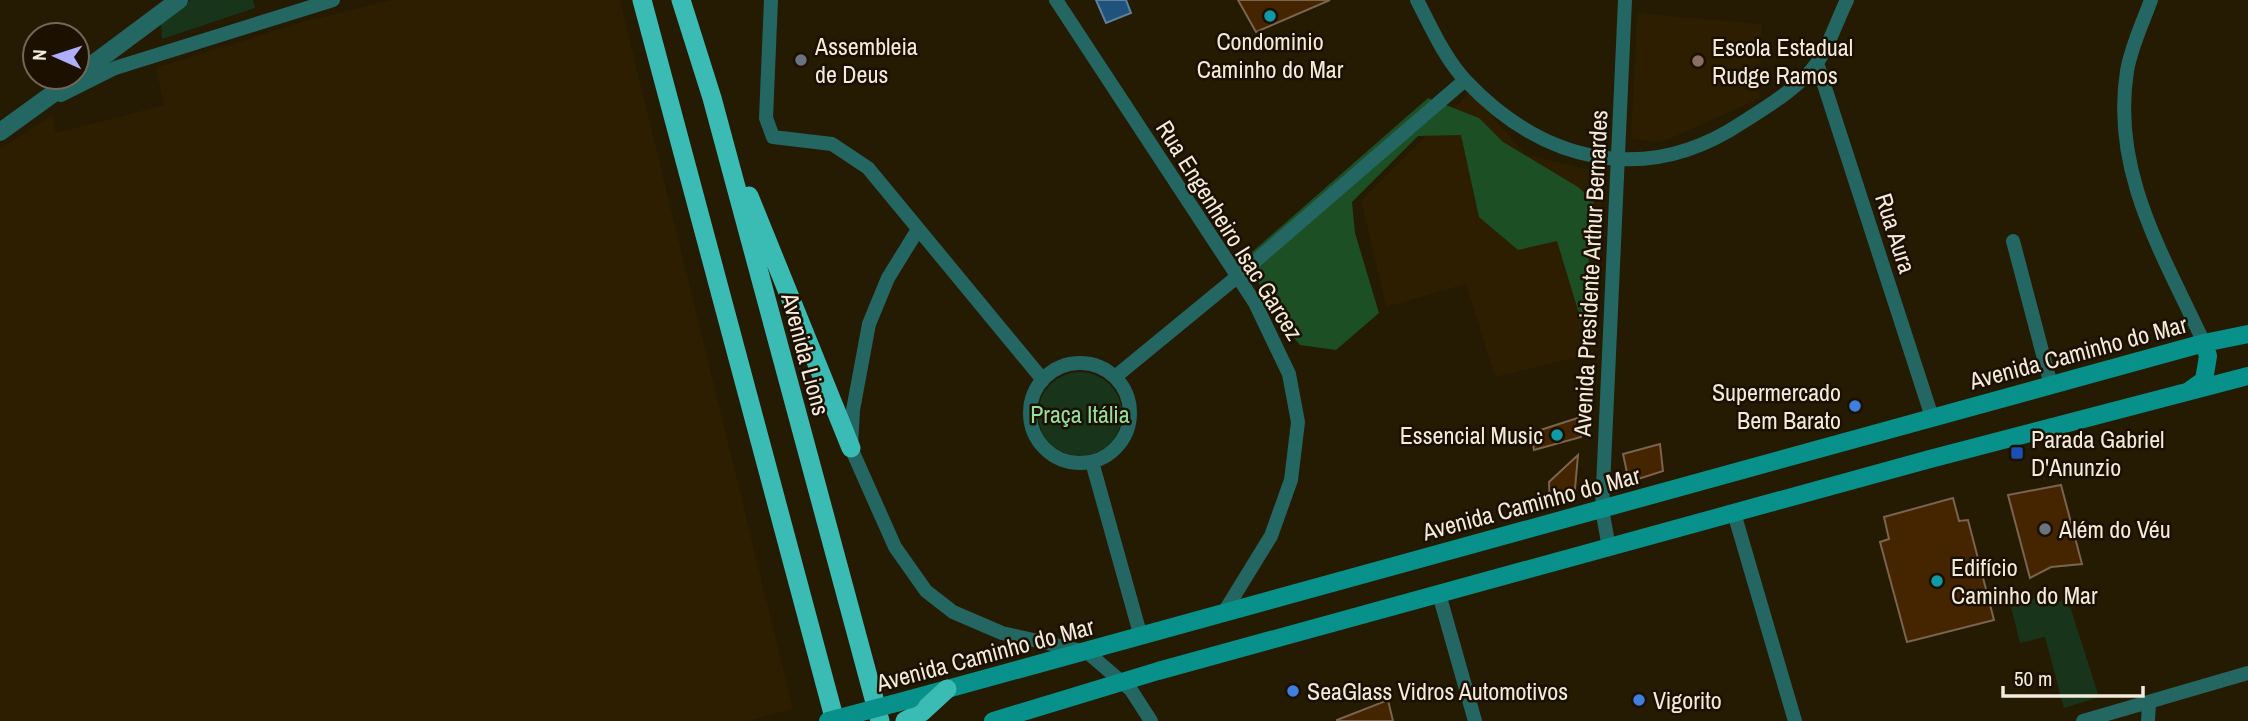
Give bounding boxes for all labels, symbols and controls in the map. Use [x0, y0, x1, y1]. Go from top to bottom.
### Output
marker: Condominio Caminho do Mar [1262, 8, 1278, 24]
north arrow [21, 21, 91, 91]
place label: Condominio Caminho do Mar [1197, 25, 1344, 85]
place label: Assembleia de Deus [814, 30, 918, 90]
place label: Escola Estadual Rudge Ramos [1712, 31, 1853, 91]
text: N [26, 49, 52, 61]
marker: Assembleia de Deus [793, 52, 809, 68]
marker: Escola Estadual Rudge Ramos [1690, 53, 1706, 69]
street label: Avenida Presidente Arthur Bernardes [1565, 109, 1615, 438]
street label: Rua Engenheiro Isac Garcez [1149, 114, 1311, 346]
street label: Rua Aura [1868, 189, 1924, 277]
street label: Avenida Lions [774, 288, 838, 419]
street label: Avenida Caminho do Mar [1965, 307, 2191, 397]
place label: Supermercado Bem Barato [1712, 376, 1841, 436]
park label: Praça Itália [1030, 398, 1130, 430]
marker: Supermercado Bem Barato [1847, 398, 1863, 414]
place label: Essencial Music [1400, 419, 1543, 451]
place label: Parada Gabriel D'Anunzio [2031, 423, 2164, 483]
marker: Essencial Music [1549, 427, 1565, 443]
marker: Parada Gabriel D'Anunzio [2009, 445, 2025, 461]
street label: Avenida Caminho do Mar [1418, 458, 1644, 548]
place label: Além do Véu [2058, 513, 2171, 545]
marker: Além do Véu [2037, 521, 2053, 537]
place label: Edifício Caminho do Mar [1951, 551, 2098, 611]
marker: Edifício Caminho do Mar [1929, 573, 1945, 589]
street label: Avenida Caminho do Mar [872, 609, 1098, 699]
scale bar [2003, 654, 2143, 698]
text: 50 m [2014, 664, 2052, 693]
place label: SeaGlass Vidros Automotivos [1307, 675, 1568, 707]
marker: SeaGlass Vidros Automotivos [1285, 683, 1301, 699]
place label: Vigorito [1653, 684, 1722, 716]
marker: Vigorito [1631, 692, 1647, 708]

